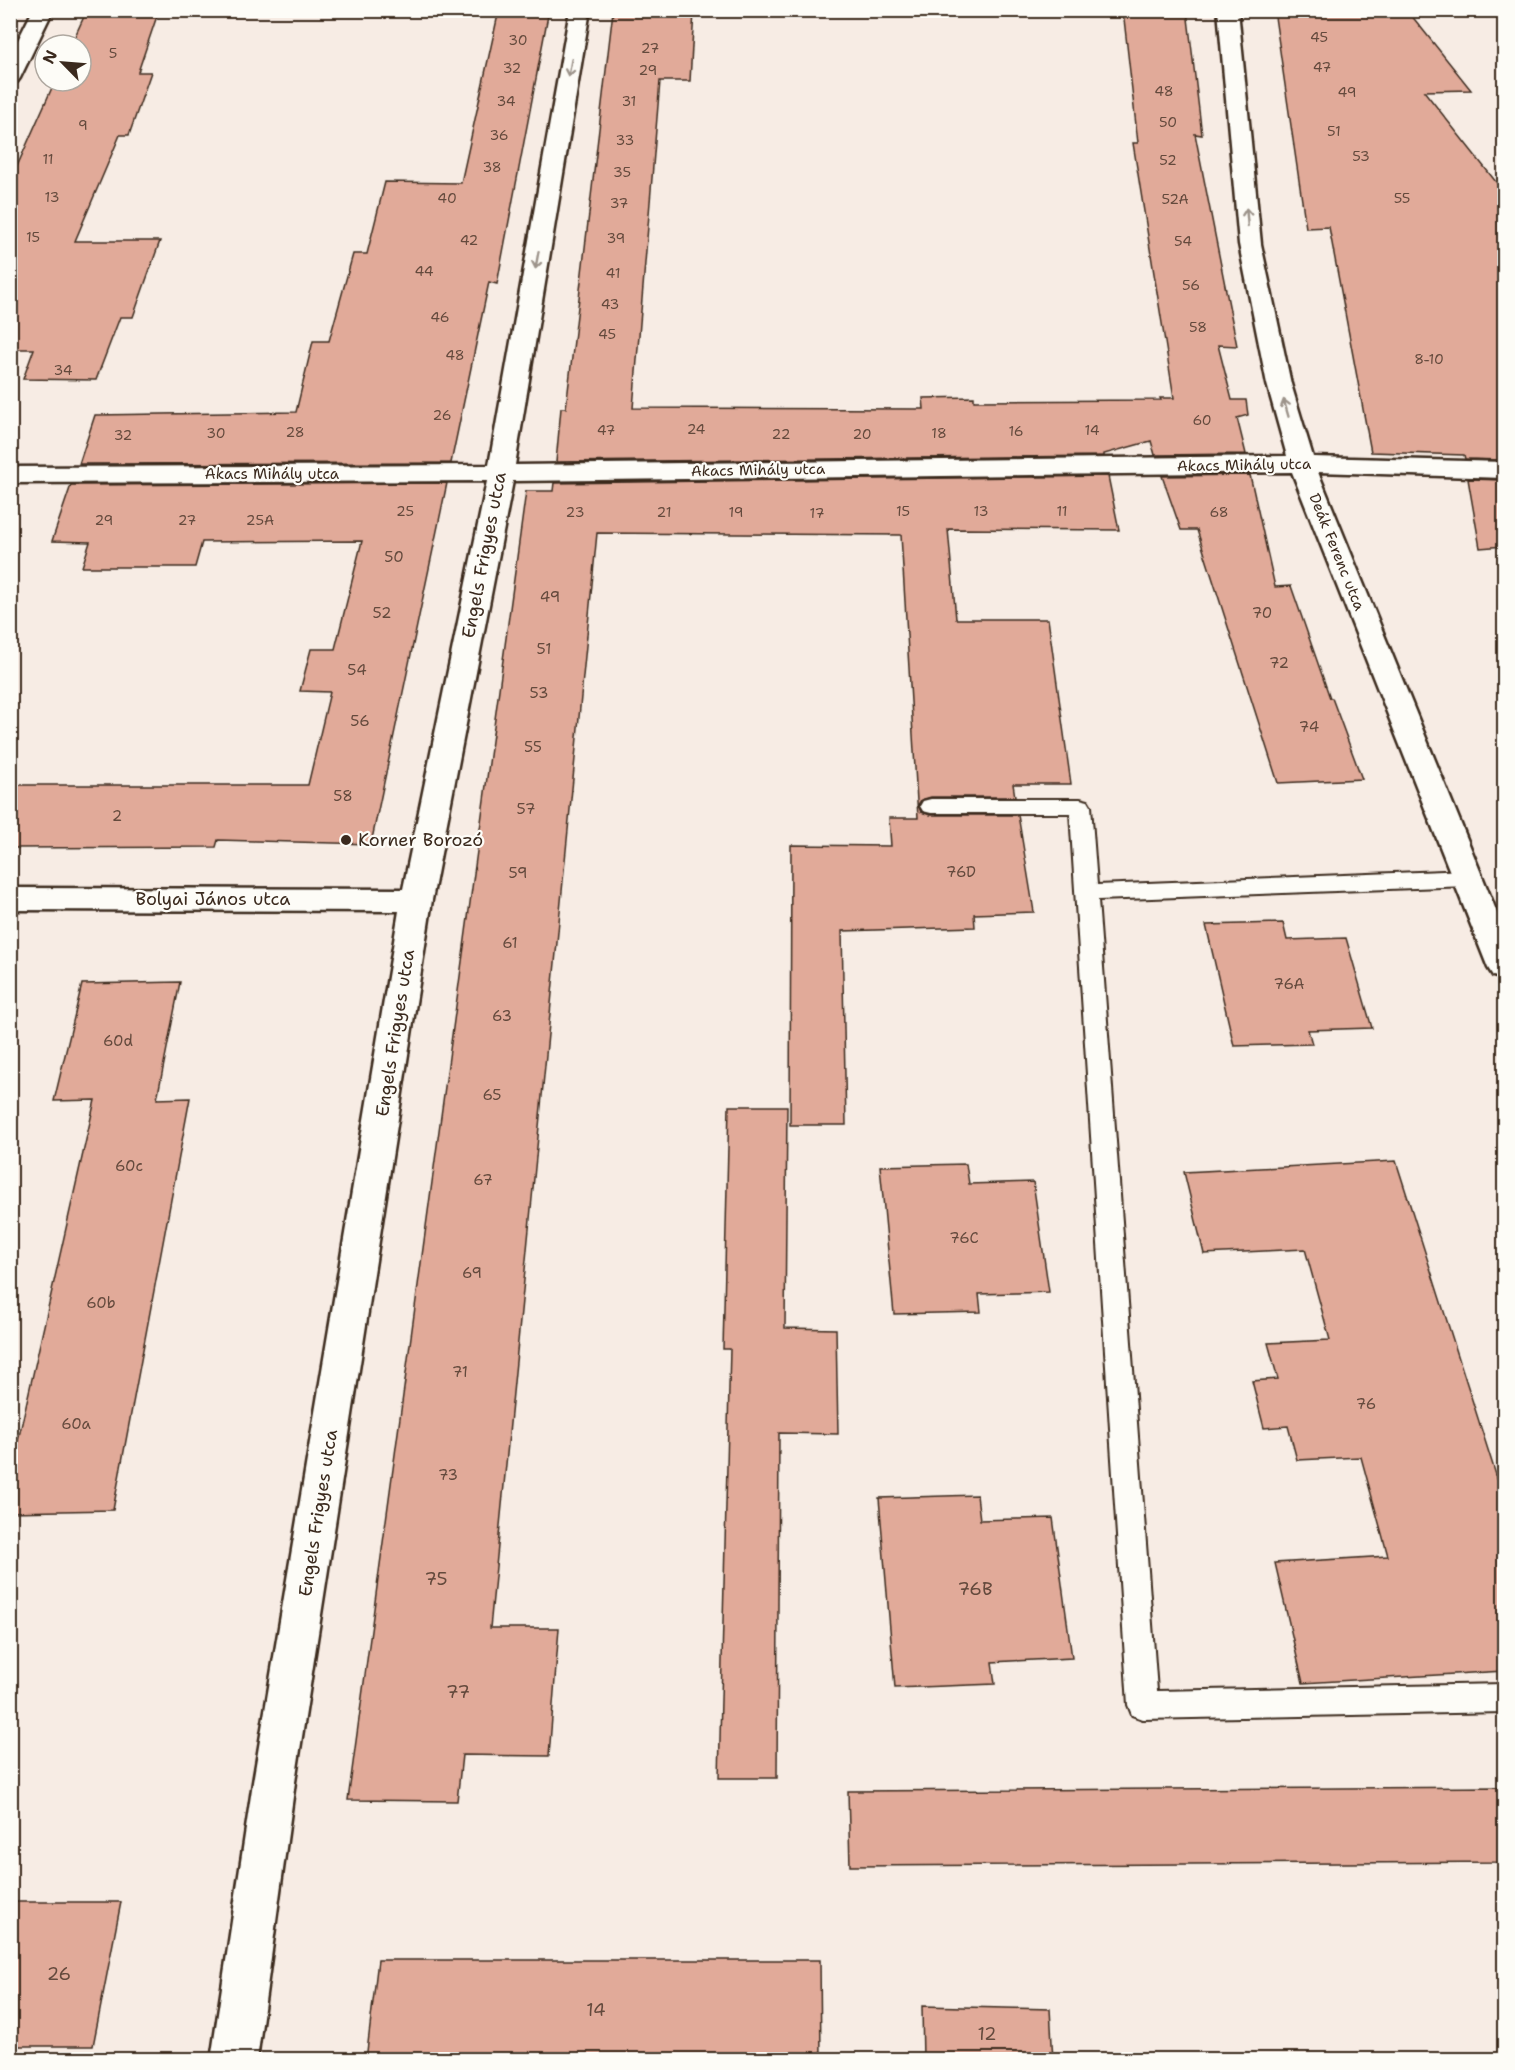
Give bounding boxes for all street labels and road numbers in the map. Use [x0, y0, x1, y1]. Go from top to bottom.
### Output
street label: Akacs Mihály utca [1177, 454, 1312, 476]
street label: Akacs Mihály utca [691, 459, 826, 481]
street label: Akacs Mihály utca [205, 464, 340, 484]
street label: Engels Frigyes utca [456, 470, 512, 640]
street label: Deák Ferenc utca [1304, 490, 1370, 614]
street label: Bolyai János utca [135, 887, 291, 911]
street label: Engels Frigyes utca [370, 948, 420, 1118]
street label: Engels Frigyes utca [293, 1428, 343, 1598]

